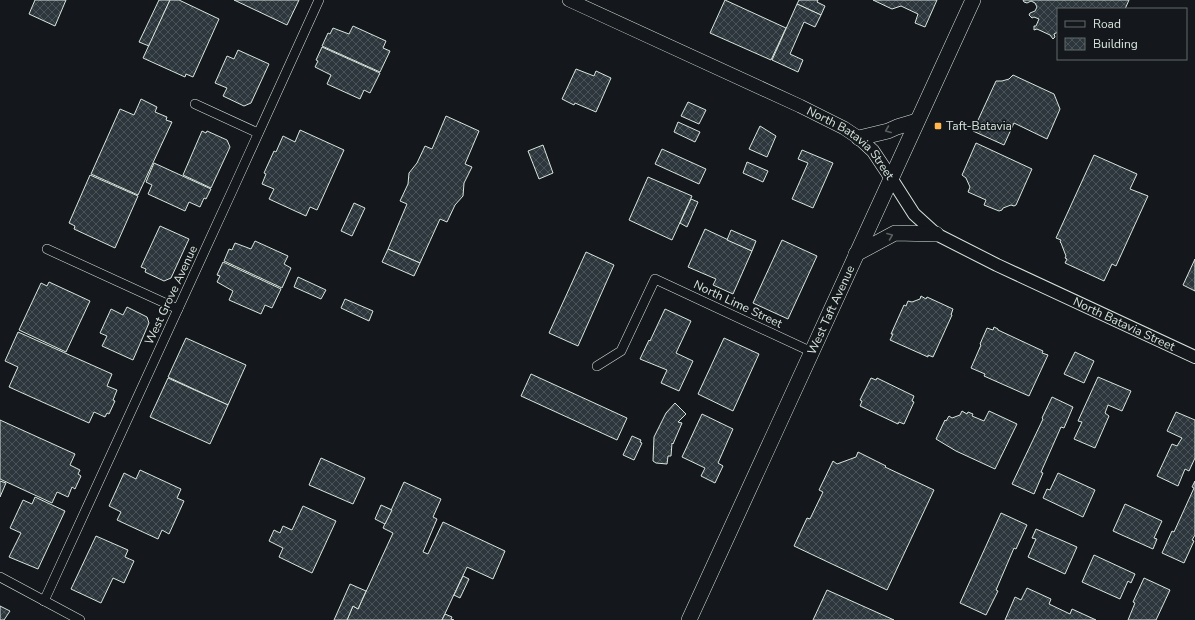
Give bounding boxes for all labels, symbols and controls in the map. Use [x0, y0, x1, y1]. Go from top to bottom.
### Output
legend [1057, 8, 1187, 60]
text: Road [1093, 16, 1121, 32]
text: Building [1093, 36, 1138, 52]
street label: North Batavia Street [804, 103, 898, 183]
place label: Taft-Batavia [946, 118, 1012, 134]
marker: Taft-Batavia [933, 121, 943, 131]
one-way arrow [885, 126, 892, 134]
one-way arrow [886, 233, 894, 241]
street label: West Grove Avenue [141, 243, 201, 347]
street label: West Taft Avenue [804, 263, 858, 357]
street label: North Lime Street [691, 276, 786, 332]
street label: North Batavia Street [1071, 293, 1178, 355]

